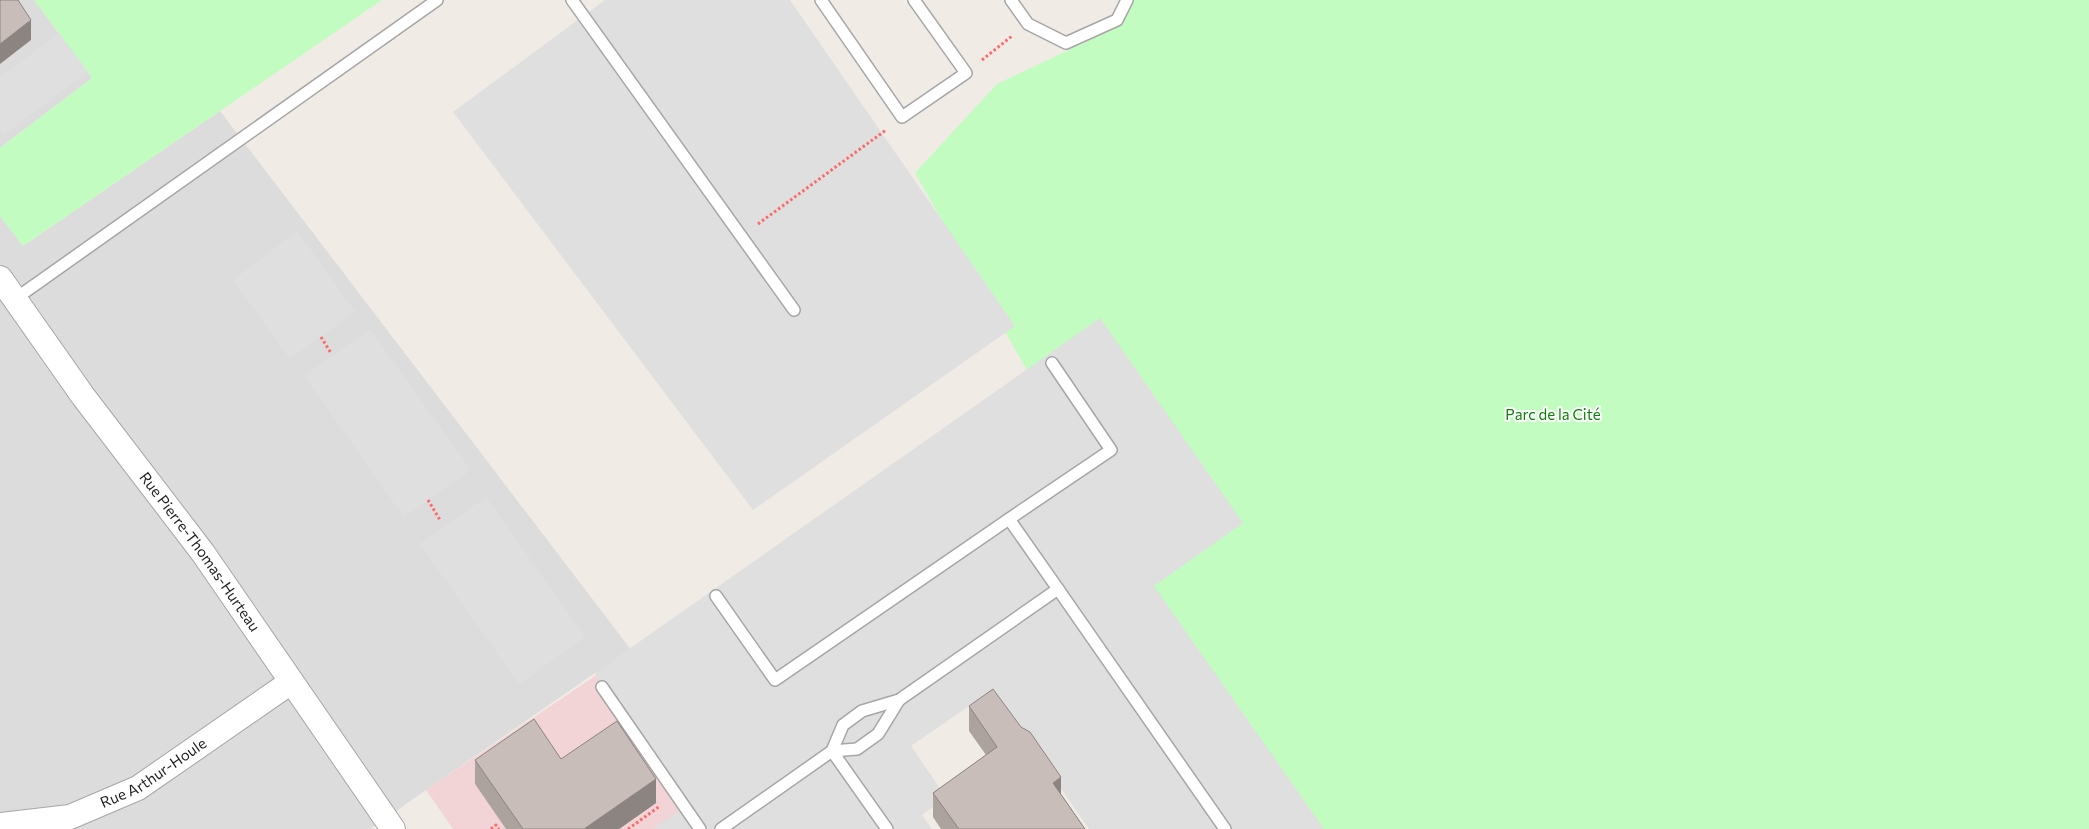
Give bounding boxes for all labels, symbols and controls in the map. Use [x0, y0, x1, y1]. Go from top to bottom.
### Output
park label: Parc de la Cité [1505, 405, 1601, 423]
street label: Rue Pierre-Thomas-Hurteau [136, 468, 264, 635]
street label: Rue Arthur-Houle [97, 733, 209, 811]

